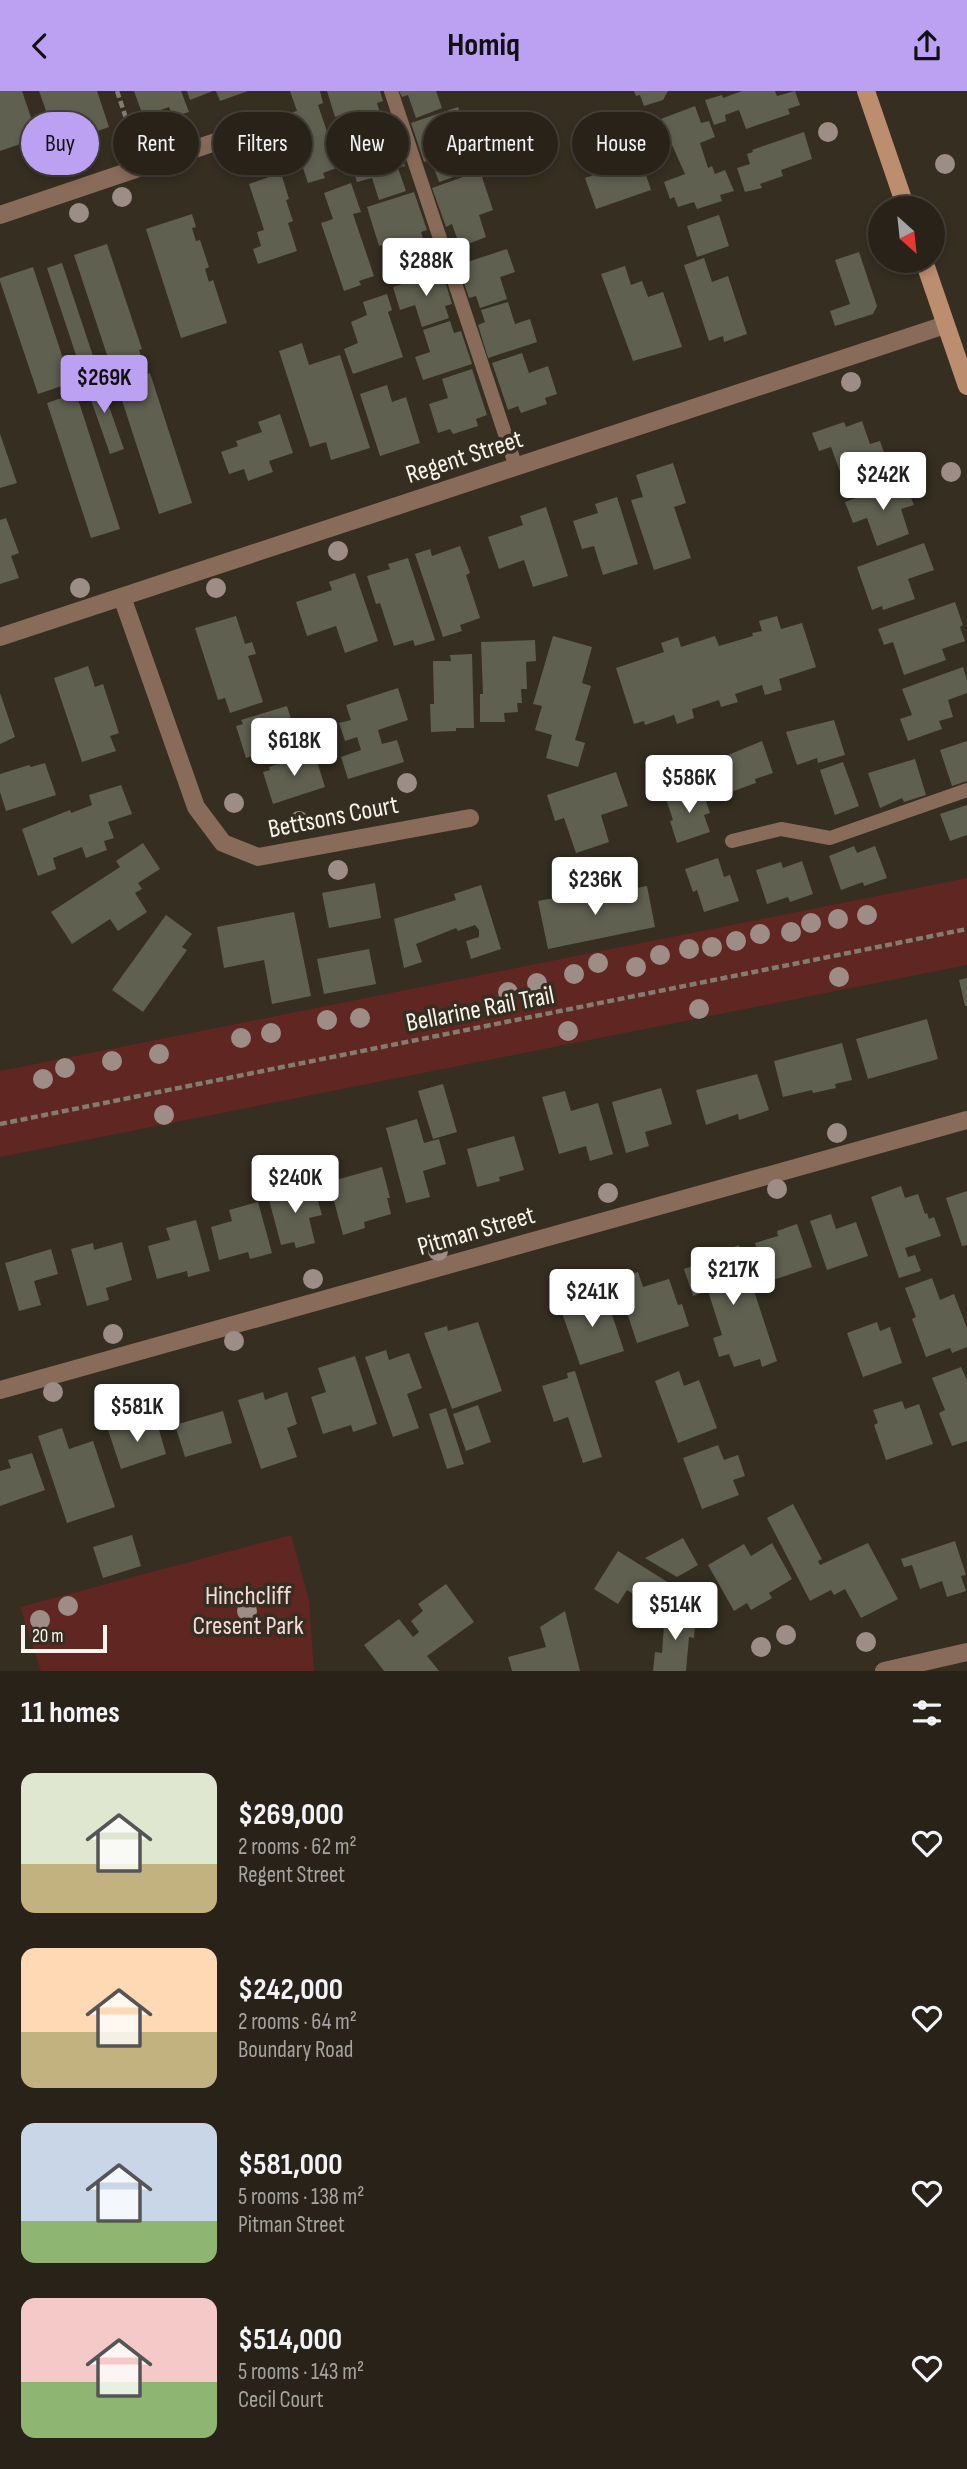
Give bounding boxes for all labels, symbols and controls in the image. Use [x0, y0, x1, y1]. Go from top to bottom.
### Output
text: Homiq [447, 26, 520, 65]
icon: back [21, 27, 59, 65]
icon: share [908, 27, 946, 65]
chip: Buy [21, 112, 99, 175]
chip: Rent [113, 112, 199, 175]
chip: Filters [213, 112, 312, 175]
chip: New [326, 112, 409, 175]
chip: Apartment [423, 112, 558, 175]
chip: House [572, 112, 670, 175]
north arrow [868, 196, 945, 273]
map controls [868, 196, 945, 273]
pin: $288K [377, 239, 475, 298]
text: $288K [399, 247, 453, 275]
pin: $269K [55, 355, 153, 415]
text: $269K [77, 364, 131, 392]
street label: Regent Street [402, 424, 527, 491]
pin: $242K [834, 453, 932, 512]
text: $242K [856, 461, 910, 489]
pin: $618K [245, 719, 343, 778]
text: $618K [267, 727, 321, 755]
pin: $586K [640, 755, 738, 815]
text: $586K [662, 764, 716, 792]
street label: Bettsons Court [266, 790, 401, 845]
pin: $236K [546, 857, 644, 917]
text: $236K [568, 866, 622, 894]
street label: Bellarine Rail Trail [403, 980, 557, 1039]
pin: $240K [246, 1155, 344, 1215]
text: $240K [268, 1164, 322, 1192]
street label: Pitman Street [414, 1200, 539, 1263]
pin: $217K [684, 1247, 782, 1307]
text: $217K [707, 1256, 759, 1284]
pin: $241K [543, 1269, 641, 1329]
text: $241K [565, 1278, 619, 1306]
pin: $581K [88, 1385, 186, 1444]
text: $581K [110, 1393, 164, 1421]
park label: Hinchcliff Cresent Park [192, 1581, 304, 1642]
pin: $514K [626, 1583, 724, 1642]
text: $514K [648, 1591, 702, 1619]
scale bar [21, 1622, 107, 1654]
text: 20 m [32, 1625, 64, 1648]
icon: filters [908, 1694, 946, 1732]
text: 11 homes [21, 1695, 120, 1731]
text: $269,000 [238, 1797, 344, 1833]
icon: home [77, 1801, 161, 1885]
icon: heart [908, 1824, 946, 1862]
text: 2 rooms · 62 m² [238, 1833, 357, 1861]
text: Regent Street [238, 1861, 345, 1889]
text: $242,000 [238, 1972, 343, 2008]
icon: home [77, 1976, 161, 2060]
icon: heart [908, 1999, 946, 2037]
text: 2 rooms · 64 m² [238, 2008, 357, 2036]
text: Boundary Road [238, 2036, 353, 2064]
text: $581,000 [238, 2147, 343, 2183]
icon: home [77, 2151, 161, 2235]
icon: heart [908, 2174, 946, 2212]
text: 5 rooms · 138 m² [238, 2183, 364, 2211]
text: Pitman Street [238, 2211, 345, 2239]
text: $514,000 [238, 2322, 342, 2358]
icon: home [77, 2326, 161, 2410]
icon: heart [908, 2349, 946, 2387]
text: 5 rooms · 143 m² [238, 2358, 364, 2386]
text: Cecil Court [238, 2386, 324, 2414]

